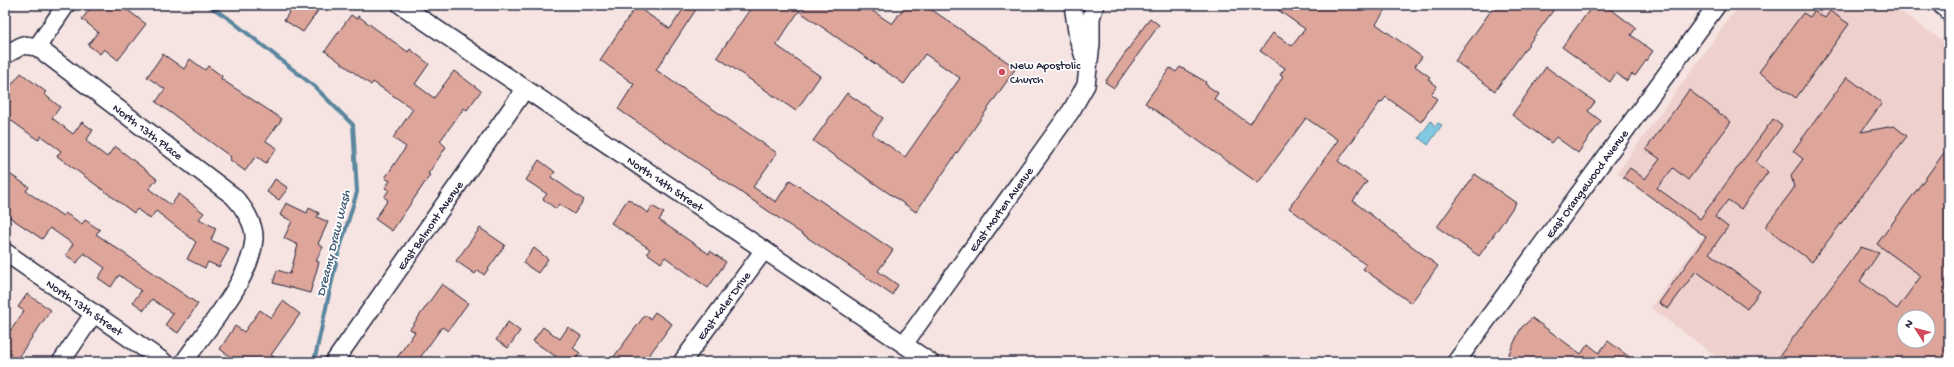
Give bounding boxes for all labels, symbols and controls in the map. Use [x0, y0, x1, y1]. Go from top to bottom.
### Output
place label: New Apostolic Church [1010, 60, 1081, 88]
marker: New Apostolic Church [997, 67, 1007, 77]
street label: North 13th Place [109, 102, 185, 164]
street label: East Orangewood Avenue [1544, 127, 1633, 242]
street label: North 14th Street [623, 154, 706, 217]
street label: East Morten Avenue [967, 165, 1038, 255]
street label: East Belmont Avenue [395, 178, 468, 274]
water label: Dreamy Draw Wash [314, 188, 355, 298]
street label: East Kaler Drive [695, 269, 755, 344]
street label: North 13th Street [43, 278, 125, 341]
north arrow [1896, 309, 1936, 349]
text: N [1903, 318, 1916, 331]

